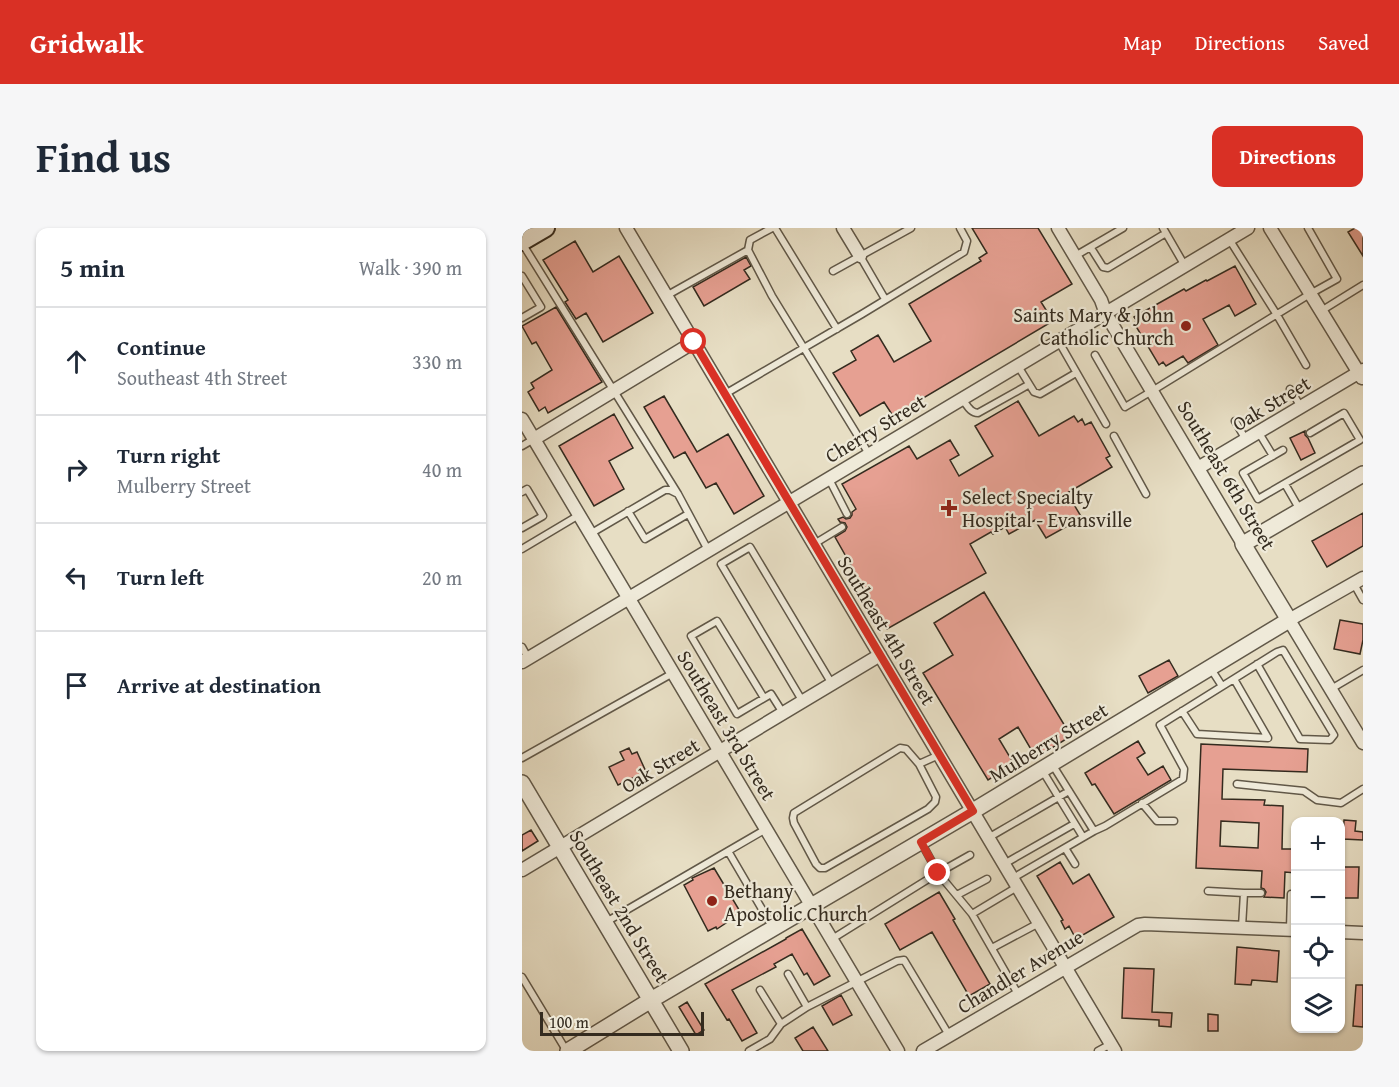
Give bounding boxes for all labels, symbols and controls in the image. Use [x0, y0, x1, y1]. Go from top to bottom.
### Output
text: Gridwalk [30, 22, 143, 63]
text: Map [1123, 27, 1162, 58]
text: Directions [1195, 27, 1285, 58]
text: Saved [1318, 27, 1369, 58]
text: Find us [36, 126, 171, 187]
button: Directions [1212, 126, 1363, 187]
text: 5 min [60, 248, 125, 287]
text: Walk · 390 m [359, 253, 462, 282]
place label: Saints Mary & John Catholic Church [1013, 300, 1174, 352]
marker: Saints Mary & John Catholic Church [1179, 319, 1193, 333]
route start [680, 328, 706, 354]
text: Continue [117, 331, 206, 363]
icon: ahead [60, 345, 93, 378]
text: 330 m [412, 347, 462, 376]
text: Southeast 4th Street [117, 363, 287, 392]
street label: Oak Street [1226, 368, 1316, 438]
street label: Cherry Street [819, 386, 931, 470]
street label: Southeast 6th Street [1171, 395, 1283, 555]
text: Turn right [117, 439, 220, 471]
icon: right [60, 453, 93, 486]
text: 40 m [422, 455, 462, 484]
text: Mulberry Street [117, 471, 251, 500]
place label: Select Specialty Hospital - Evansville [962, 482, 1132, 534]
marker: Select Specialty Hospital - Evansville [940, 499, 958, 517]
street label: Southeast 4th Street [831, 550, 943, 710]
icon: left [60, 561, 93, 594]
text: Turn left [117, 561, 204, 593]
text: 20 m [422, 563, 462, 592]
street label: Southeast 3rd Street [671, 644, 783, 806]
icon: arrive [60, 669, 93, 702]
text: Arrive at destination [117, 669, 321, 701]
street label: Mulberry Street [983, 695, 1113, 789]
street label: Oak Street [615, 730, 705, 800]
map controls [1291, 817, 1345, 1033]
button: + [1291, 817, 1345, 871]
street label: Southeast 2nd Street [563, 824, 677, 988]
route end [924, 859, 950, 885]
button: − [1291, 871, 1345, 925]
place label: Bethany Apostolic Church [724, 876, 868, 928]
marker: Bethany Apostolic Church [705, 894, 719, 908]
street label: Chandler Avenue [951, 922, 1089, 1020]
button: locate [1291, 925, 1345, 979]
button: layers [1291, 979, 1345, 1033]
scale bar [540, 1009, 704, 1036]
text: 100 m [549, 1010, 589, 1034]

